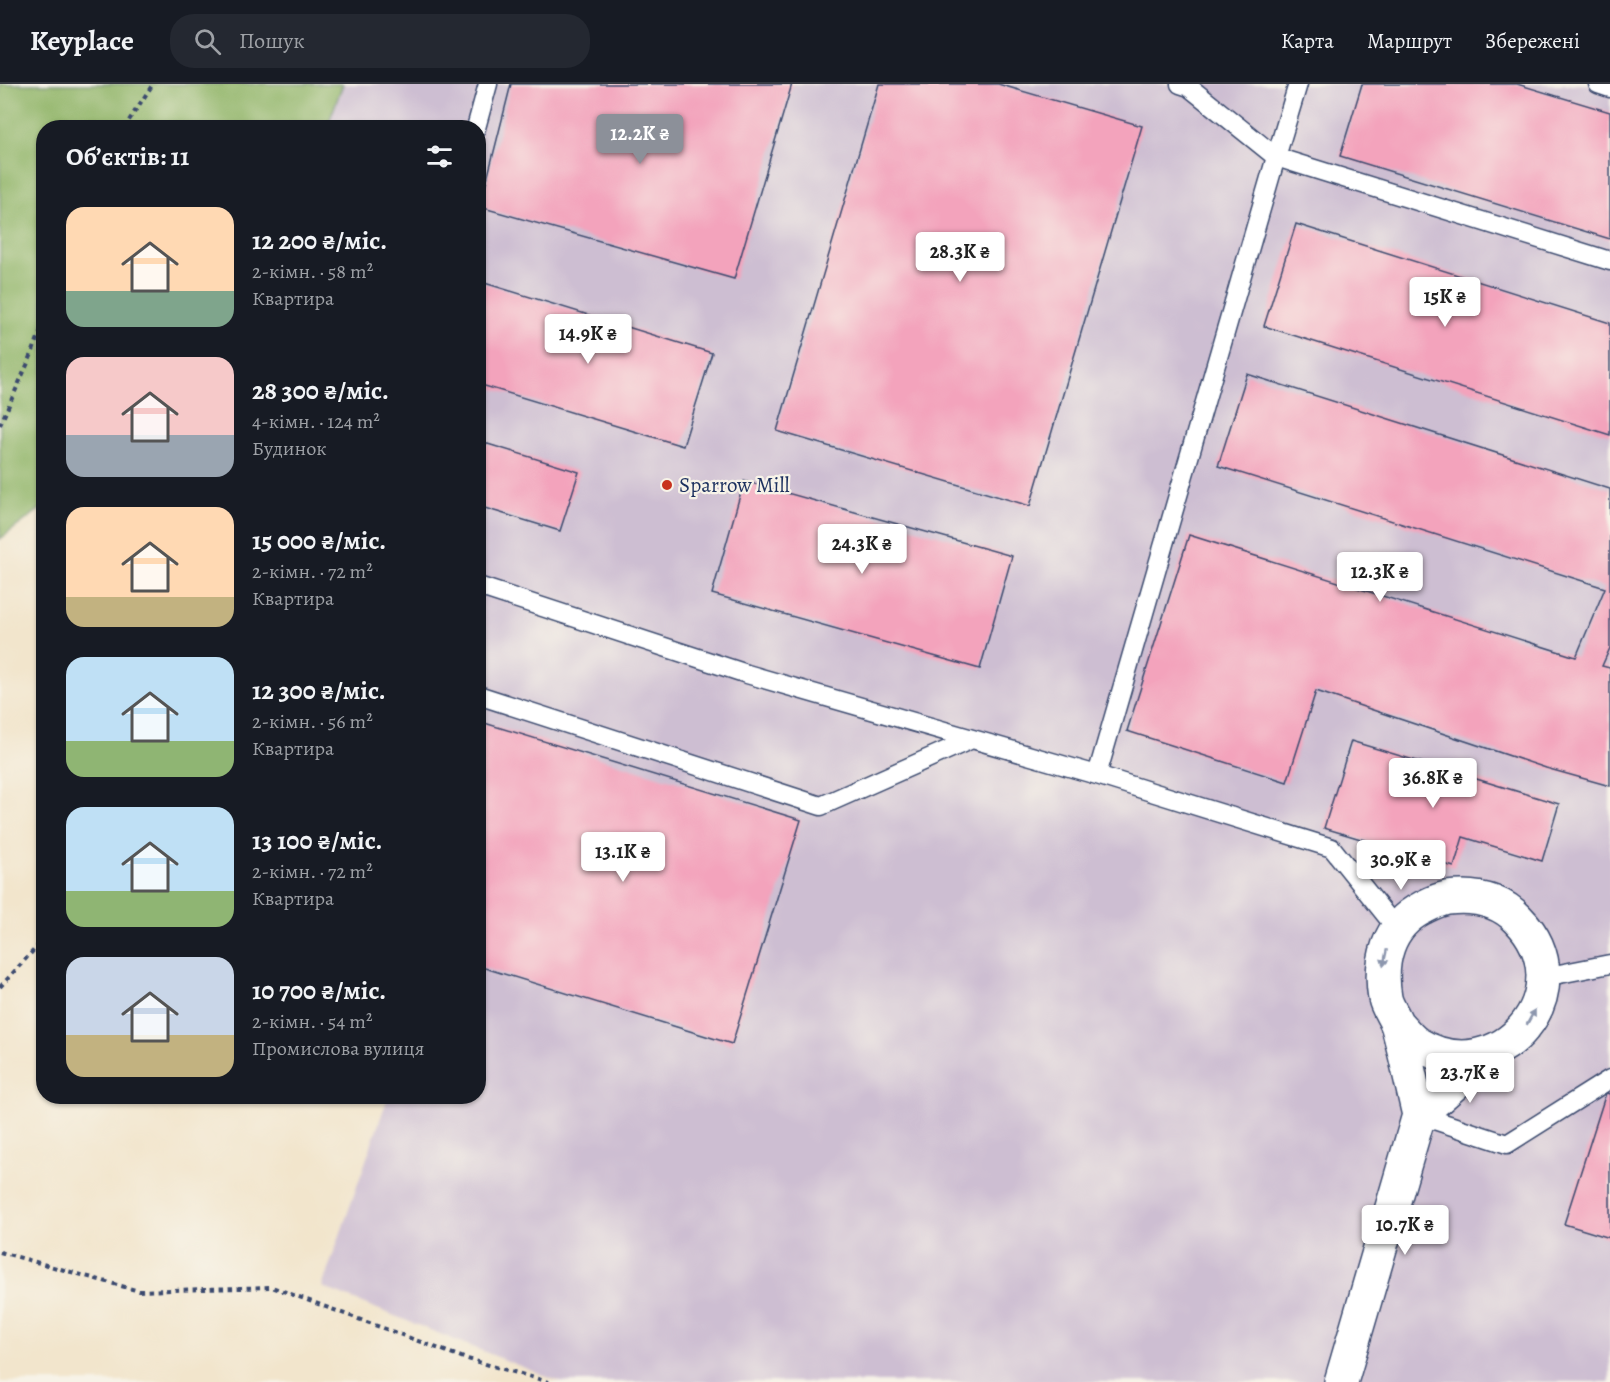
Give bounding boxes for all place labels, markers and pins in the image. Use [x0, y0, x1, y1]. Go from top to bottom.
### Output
pin: 12.2K ₴ [585, 114, 695, 165]
pin: 28.3K ₴ [905, 232, 1015, 283]
pin: 15K ₴ [1403, 277, 1487, 328]
pin: 14.9K ₴ [533, 314, 643, 365]
place label: Sparrow Mill [679, 471, 790, 499]
marker: Sparrow Mill [660, 478, 674, 492]
pin: 24.3K ₴ [807, 524, 917, 575]
pin: 12.3K ₴ [1325, 552, 1435, 603]
pin: 36.8K ₴ [1378, 758, 1488, 809]
pin: 13.1K ₴ [568, 832, 678, 883]
pin: 30.9K ₴ [1346, 840, 1456, 891]
pin: 23.7K ₴ [1415, 1053, 1525, 1104]
pin: 10.7K ₴ [1350, 1205, 1460, 1256]

